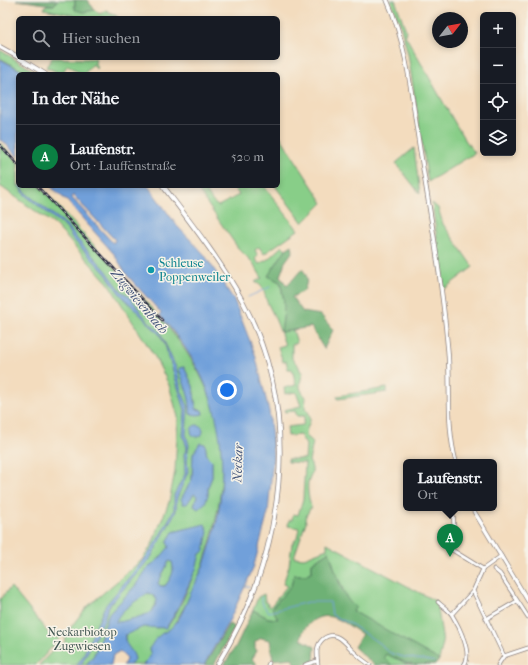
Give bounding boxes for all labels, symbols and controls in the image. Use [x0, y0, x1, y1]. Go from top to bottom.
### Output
north arrow [432, 12, 468, 48]
map controls [480, 12, 516, 156]
button: + [480, 12, 516, 48]
search box [16, 16, 280, 60]
icon: search [30, 27, 52, 49]
text: Hier suchen [62, 29, 140, 47]
button: − [480, 48, 516, 84]
button: locate [480, 84, 516, 120]
text: In der Nähe [32, 88, 119, 108]
button: layers [480, 120, 516, 156]
text: Laufenstr. [70, 140, 135, 158]
text: A [41, 149, 49, 164]
text: 520 m [231, 149, 264, 164]
text: Ort · Lauffenstraße [70, 158, 176, 173]
place label: Schleuse Poppenweiler [159, 256, 231, 284]
water label: Zugwiesenbach [107, 265, 171, 337]
marker: Schleuse Poppenweiler [146, 265, 156, 275]
your location [217, 380, 237, 400]
water label: Neckar [229, 442, 246, 484]
popup [403, 459, 497, 511]
text: Laufenstr. [417, 469, 483, 487]
text: Ort [417, 487, 438, 502]
pin: A [437, 524, 463, 557]
park label: Neckarbiotop Zugwiesen [47, 625, 117, 653]

